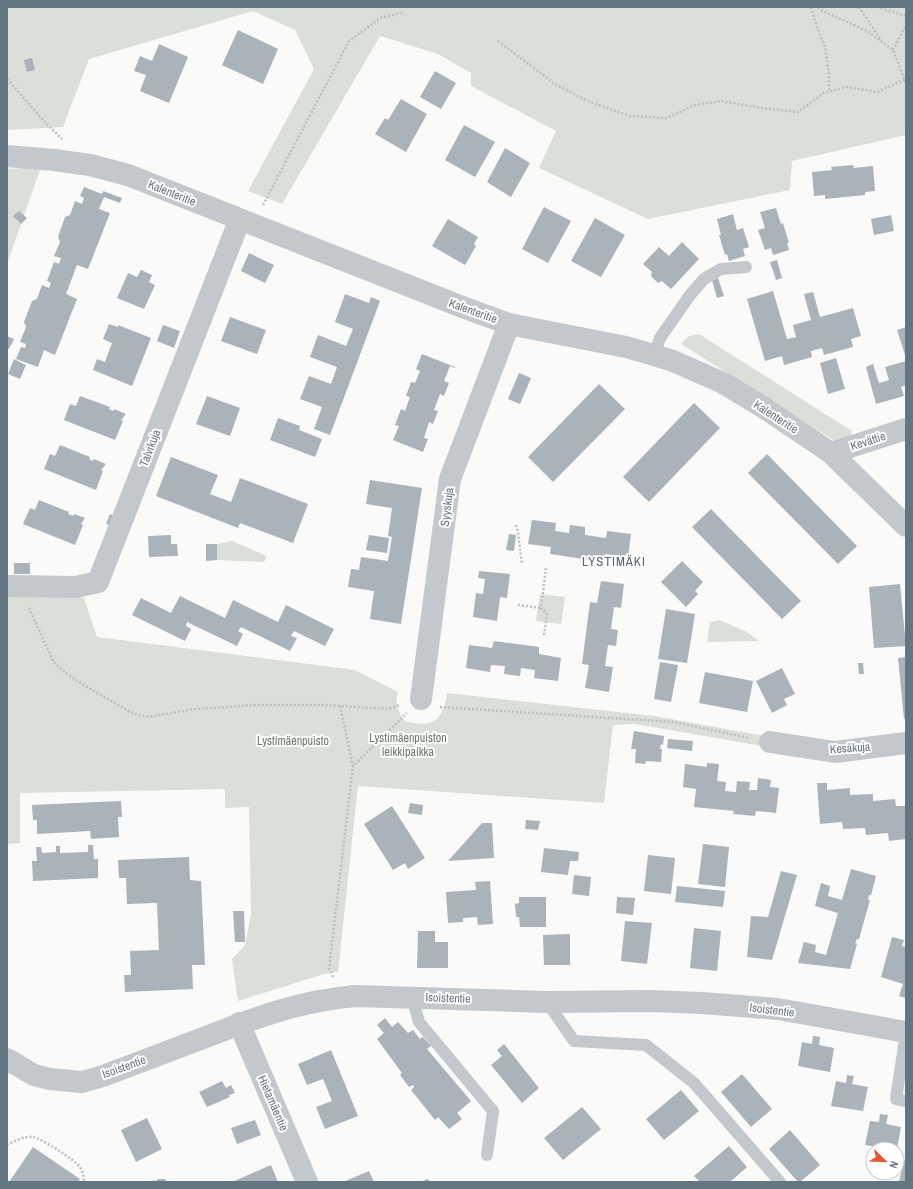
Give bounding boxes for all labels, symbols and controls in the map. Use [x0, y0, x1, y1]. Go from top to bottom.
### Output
street label: Kalenteritie [146, 176, 198, 210]
street label: Kalenteritie [447, 295, 499, 327]
street label: Kalenteritie [751, 397, 801, 437]
street label: Talvikuja [136, 427, 165, 469]
street label: Kevättie [848, 428, 888, 454]
street label: Syyskuja [437, 486, 457, 528]
district label: LYSTIMÄKI [582, 553, 646, 570]
park label: Lystimäenpuiston leikkipaikka [369, 730, 447, 760]
park label: Lystimäenpuisto [257, 733, 329, 749]
street label: Kesäkuja [829, 739, 871, 757]
street label: Isoistentie [425, 989, 471, 1007]
street label: Isoistentie [748, 999, 796, 1021]
street label: Isoistentie [100, 1052, 148, 1082]
street label: Hietamäentie [254, 1073, 292, 1133]
north arrow [865, 1141, 905, 1181]
text: N [886, 1159, 902, 1171]

